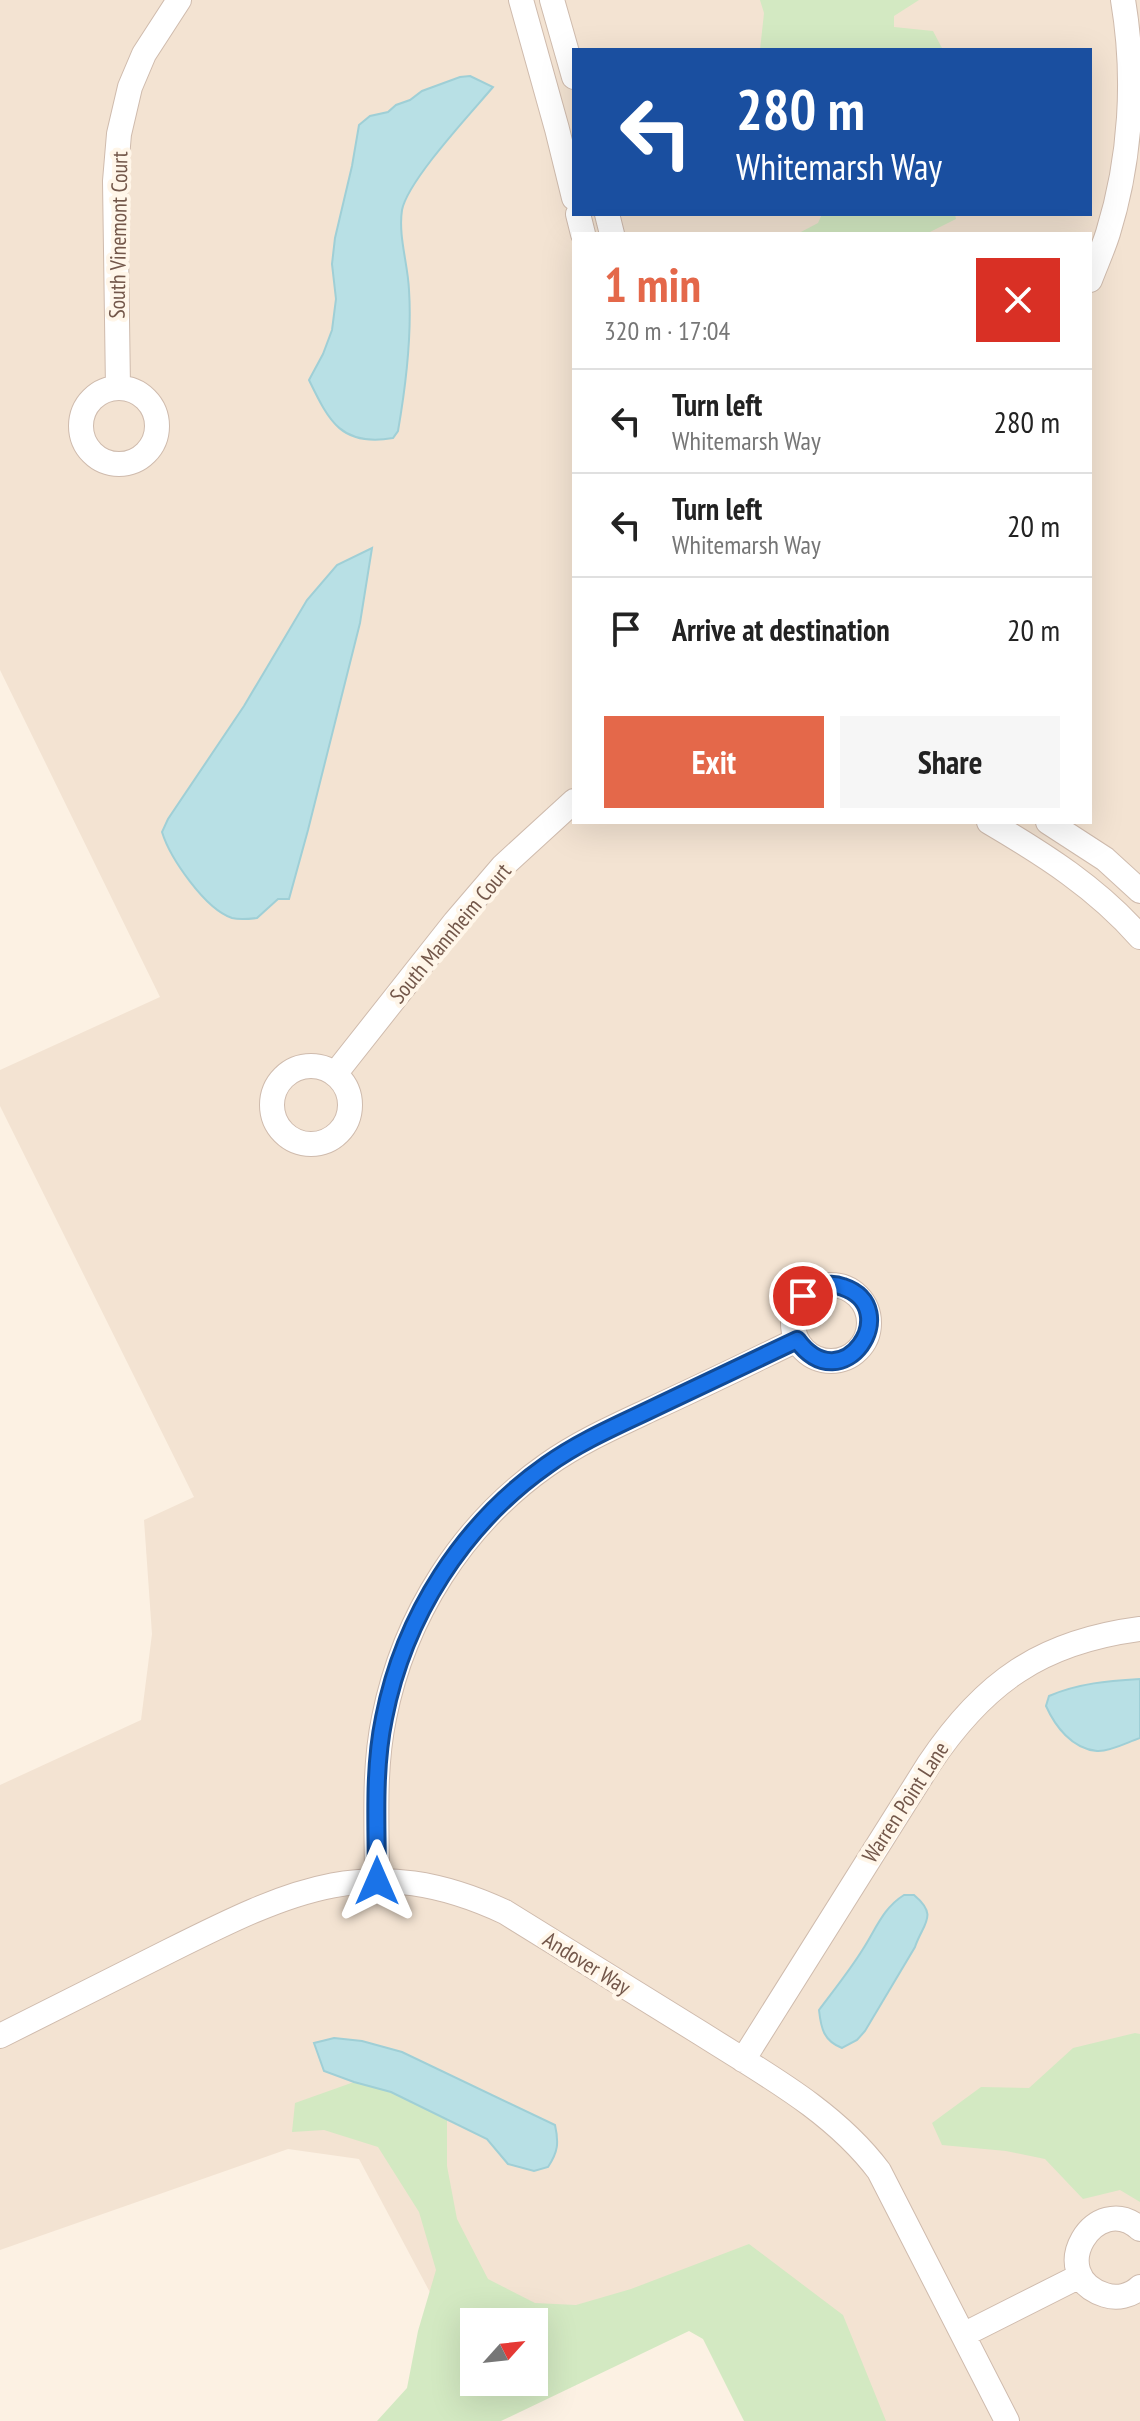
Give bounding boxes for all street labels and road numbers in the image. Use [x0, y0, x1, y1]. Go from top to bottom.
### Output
street label: South Vinemont Court [103, 151, 133, 319]
street label: South Mannheim Court [383, 857, 517, 1009]
street label: Warren Point Lane [856, 1736, 954, 1868]
street label: Andover Way [538, 1925, 637, 2001]

